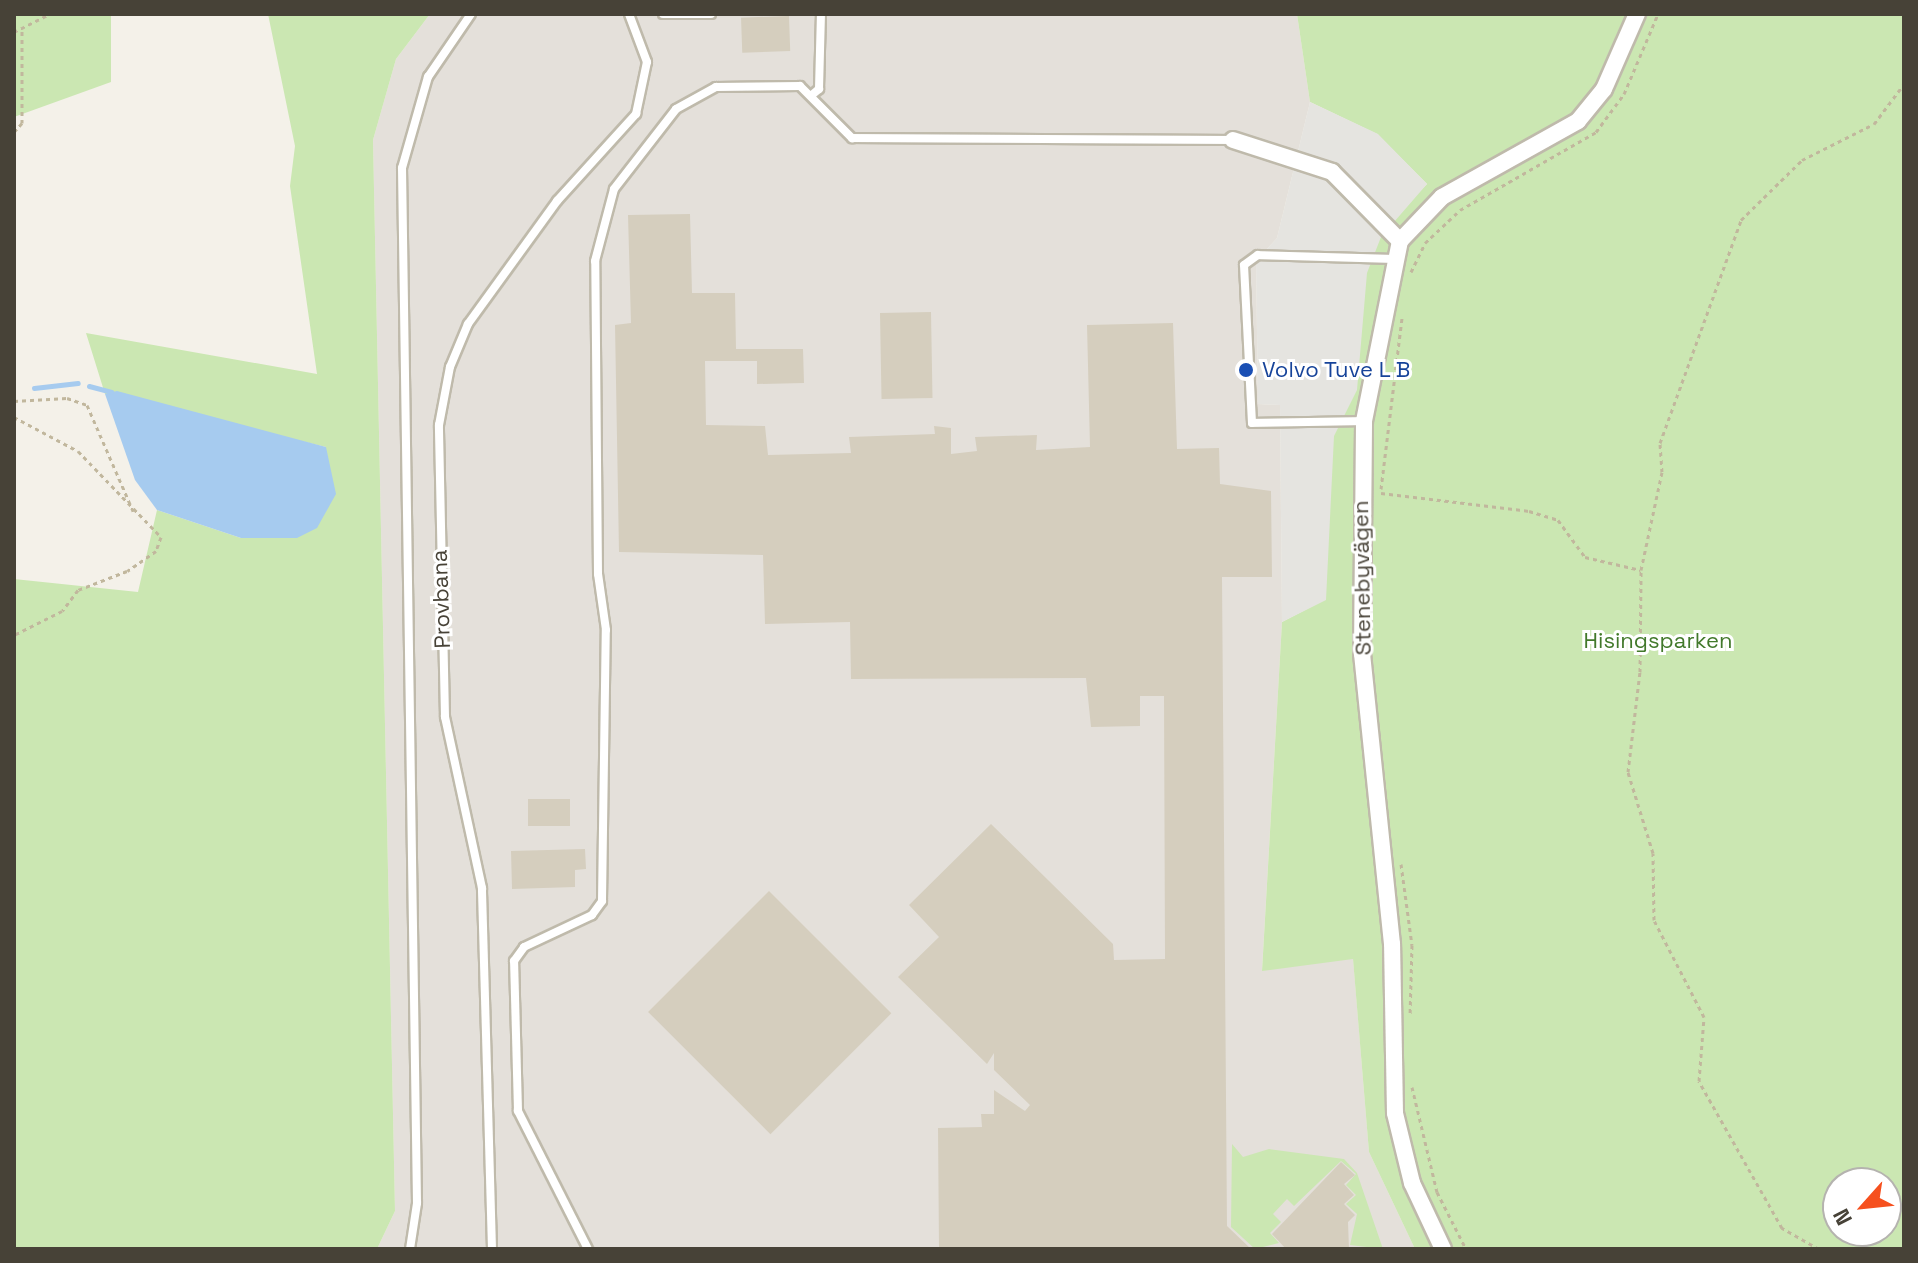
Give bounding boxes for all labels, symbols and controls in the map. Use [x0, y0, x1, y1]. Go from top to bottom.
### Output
place label: Volvo Tuve L B [1262, 357, 1411, 383]
marker: Volvo Tuve L B [1237, 361, 1255, 379]
street label: Stenebyvägen [1347, 500, 1377, 656]
street label: Provbana [426, 549, 456, 649]
park label: Hisingsparken [1584, 628, 1732, 654]
north arrow [1822, 1167, 1902, 1247]
text: N [1827, 1204, 1858, 1230]

